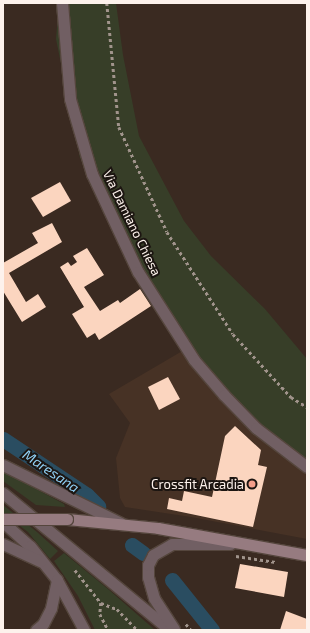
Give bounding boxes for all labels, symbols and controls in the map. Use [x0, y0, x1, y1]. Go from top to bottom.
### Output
street label: Via Damiano Chiesa [100, 168, 164, 278]
water label: Maresana [20, 446, 82, 496]
place label: Crossfit Arcadia [151, 476, 244, 492]
marker: Crossfit Arcadia [247, 479, 257, 489]

